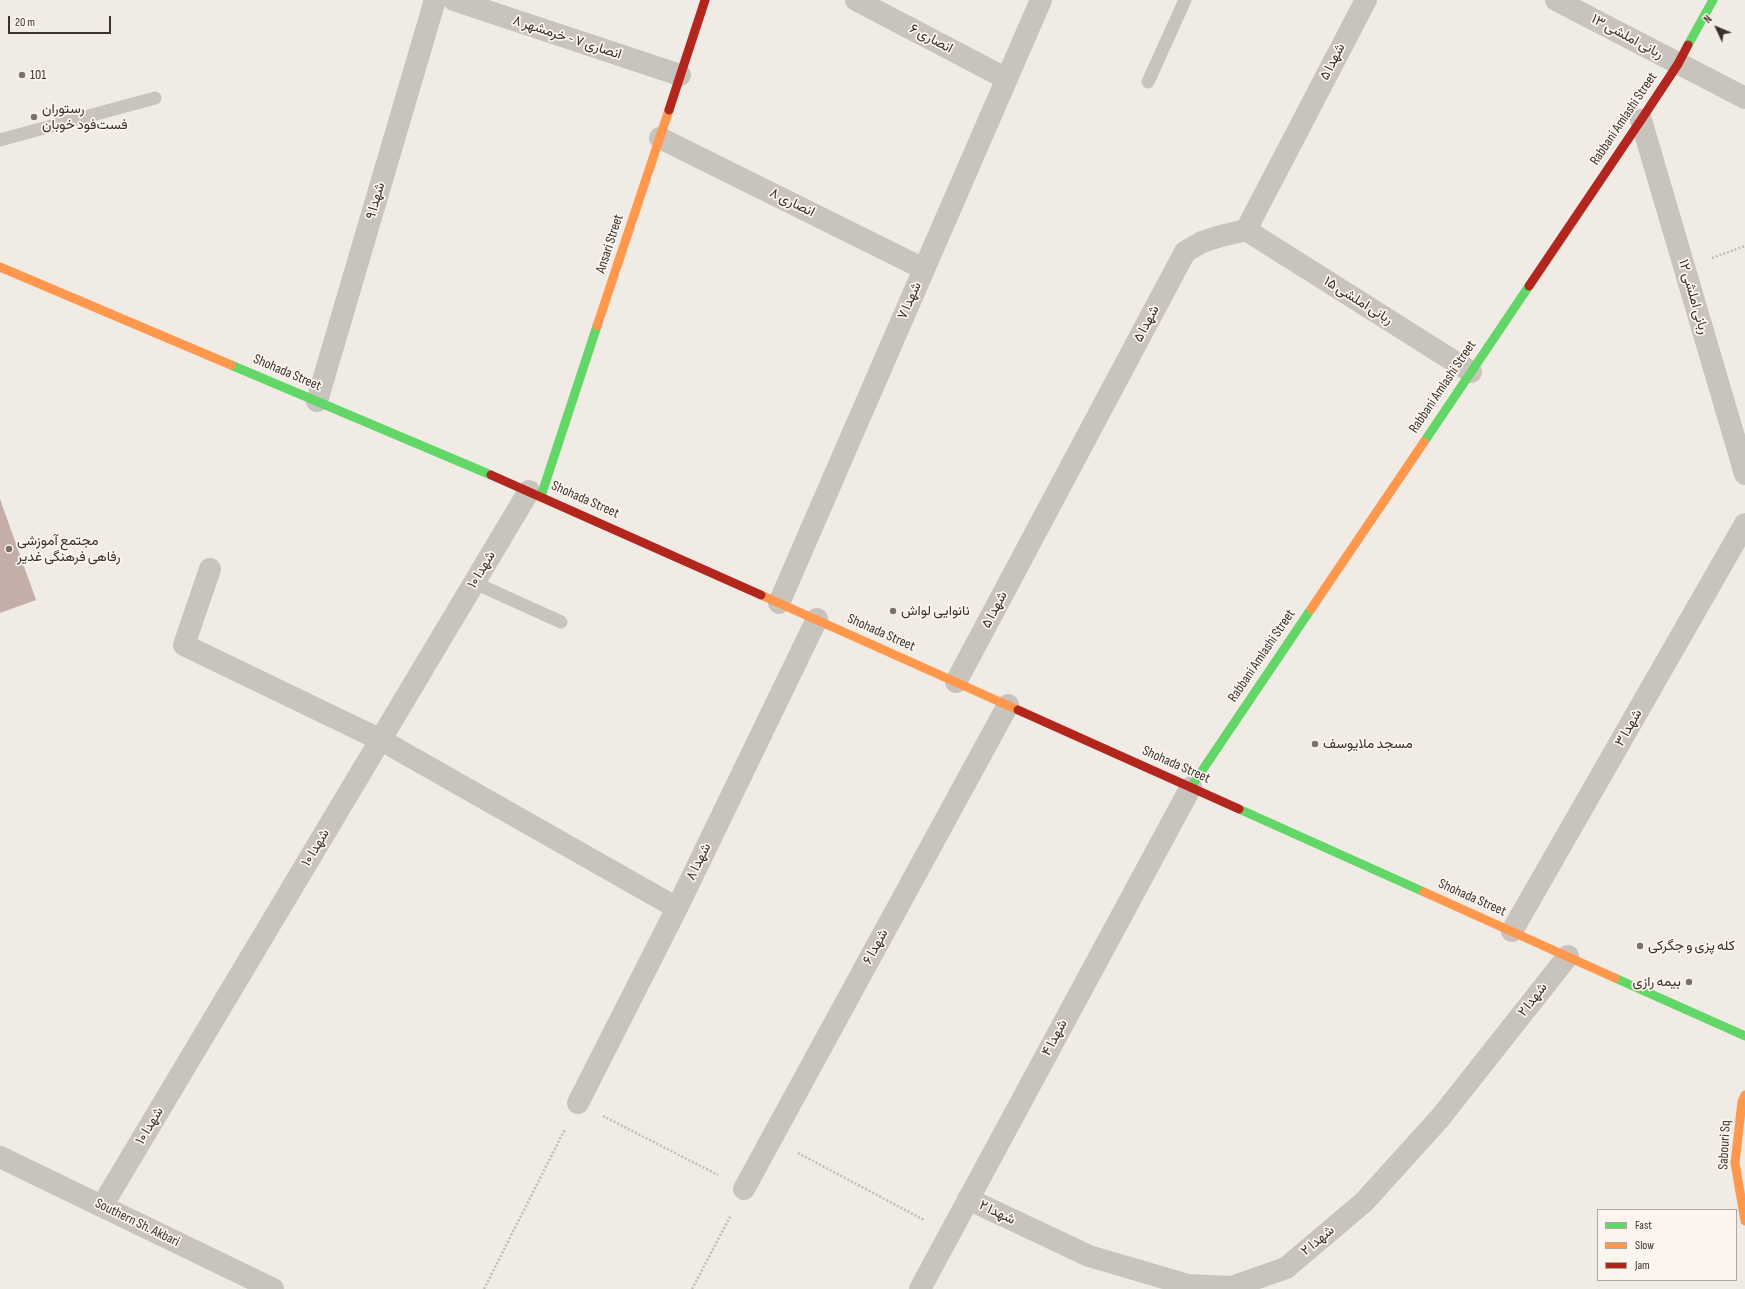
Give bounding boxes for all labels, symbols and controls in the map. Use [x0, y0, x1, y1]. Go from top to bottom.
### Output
scale bar [10, 8, 113, 34]
north arrow [1697, 8, 1737, 48]
street label: ربانی املشی ۱۳ [1588, 11, 1666, 63]
street label: انصاری ۷ - خرمشهر ۸ [510, 12, 624, 64]
text: N [1701, 13, 1715, 26]
text: 20 m [15, 15, 35, 30]
street label: انصاری ۶ [906, 21, 956, 57]
street label: شهدا ۵ [1317, 41, 1349, 83]
place label: 101 [30, 67, 46, 83]
street label: Rabbani Amlashi Street [1587, 69, 1661, 169]
marker: 101 [17, 70, 27, 80]
place label: رستوران فست‌فود خوبان [42, 101, 128, 134]
marker: رستوران فست‌فود خوبان [29, 112, 39, 122]
street label: شهدا ۹ [363, 181, 389, 221]
street label: انصاری ۸ [767, 185, 817, 221]
street label: Ansari Street [593, 212, 627, 276]
street label: ربانی املشی ۱۲ [1674, 258, 1712, 336]
street label: ربانی املشی ۱۵ [1320, 273, 1396, 329]
street label: شهدا ۷ [894, 280, 926, 322]
street label: شهدا ۵ [1130, 303, 1164, 345]
street label: Rabbani Amlashi Street [1406, 337, 1480, 437]
street label: Shohada Street [251, 351, 323, 395]
street label: Shohada Street [549, 478, 621, 522]
place label: مجتمع آموزشی رفاهی فرهنگی غدیر [17, 533, 121, 566]
marker: مجتمع آموزشی رفاهی فرهنگی غدیر [4, 544, 14, 554]
street label: شهدا ۱۰ [464, 548, 500, 592]
street label: شهدا ۵ [978, 589, 1012, 631]
place label: نانوایی لواش [901, 603, 970, 619]
marker: نانوایی لواش [888, 606, 898, 616]
street label: Rabbani Amlashi Street [1225, 606, 1299, 706]
street label: Shohada Street [845, 611, 917, 655]
street label: شهدا ۳ [1612, 706, 1646, 750]
place label: مسجد ملایوسف [1323, 736, 1413, 752]
marker: مسجد ملایوسف [1310, 739, 1320, 749]
street label: Shohada Street [1140, 743, 1212, 787]
street label: شهدا ۱۰ [298, 826, 334, 870]
street label: شهدا ۸ [683, 841, 715, 883]
street label: Shohada Street [1436, 876, 1508, 920]
street label: شهدا ۶ [860, 926, 892, 968]
place label: کله پزی و جگرکی [1648, 938, 1735, 954]
marker: کله پزی و جگرکی [1635, 941, 1645, 951]
place label: بیمه رازی [1633, 974, 1681, 990]
marker: بیمه رازی [1684, 977, 1694, 987]
street label: شهدا ۲ [1515, 980, 1551, 1020]
street label: شهدا ۴ [1038, 1017, 1072, 1059]
street label: شهدا ۱۰ [132, 1104, 168, 1148]
street label: Sabouri Sq [1715, 1120, 1735, 1170]
street label: Southern Sh. Akbari [92, 1195, 182, 1251]
street label: شهدا ۲ [976, 1197, 1018, 1229]
legend [1597, 1209, 1737, 1281]
text: Fast [1635, 1218, 1652, 1233]
street label: شهدا ۲ [1298, 1222, 1338, 1260]
text: Slow [1635, 1238, 1654, 1253]
text: Jam [1635, 1258, 1650, 1273]

